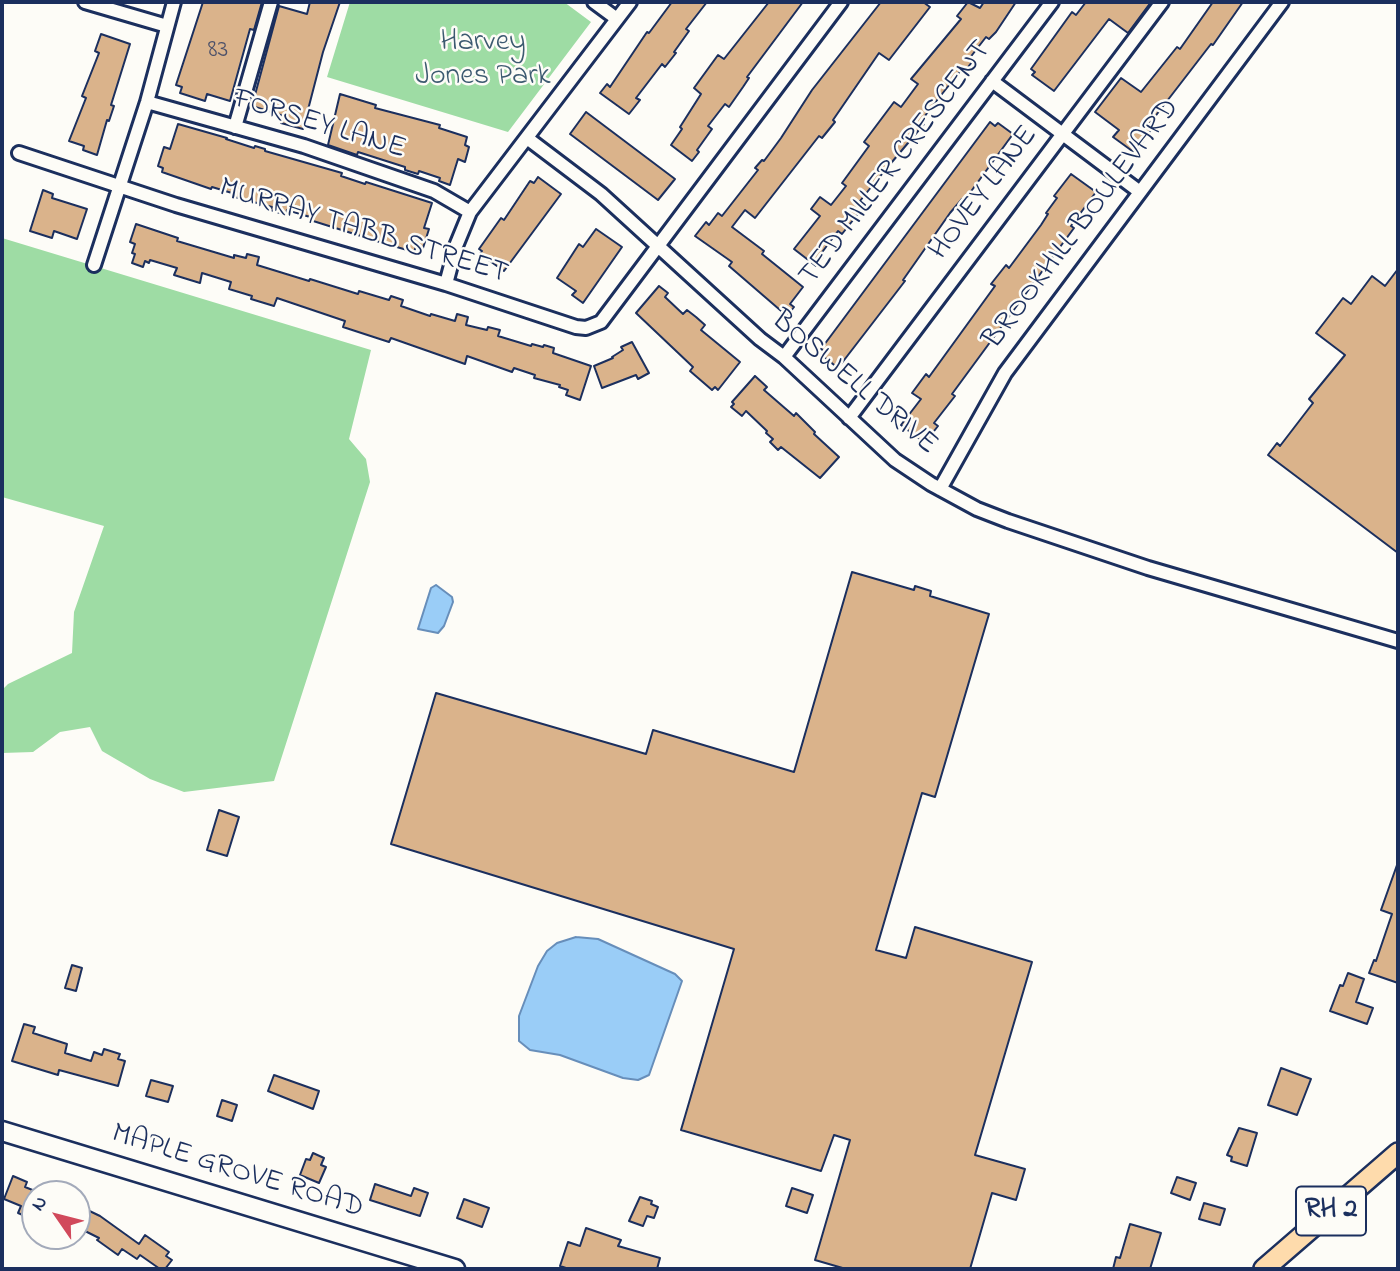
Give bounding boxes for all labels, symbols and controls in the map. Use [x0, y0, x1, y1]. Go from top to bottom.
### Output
park label: Harvey Jones Park [415, 26, 551, 96]
street label: TED MILLER CRESCENT [793, 34, 1001, 294]
house number: 83 [208, 36, 228, 68]
street label: FORSEY LANE [229, 83, 409, 169]
street label: BROOKHILL BOULEVARD [977, 93, 1189, 357]
street label: HOVEY LANE [923, 120, 1047, 268]
street label: MURRAY TABB STREET [214, 172, 512, 294]
street label: BOSWELL DRIVE [762, 304, 944, 464]
street label: MAPLE GROVE ROAD [107, 1118, 367, 1228]
north arrow [21, 1180, 91, 1250]
road number: RH 2 [1296, 1186, 1366, 1236]
text: N [25, 1191, 55, 1217]

